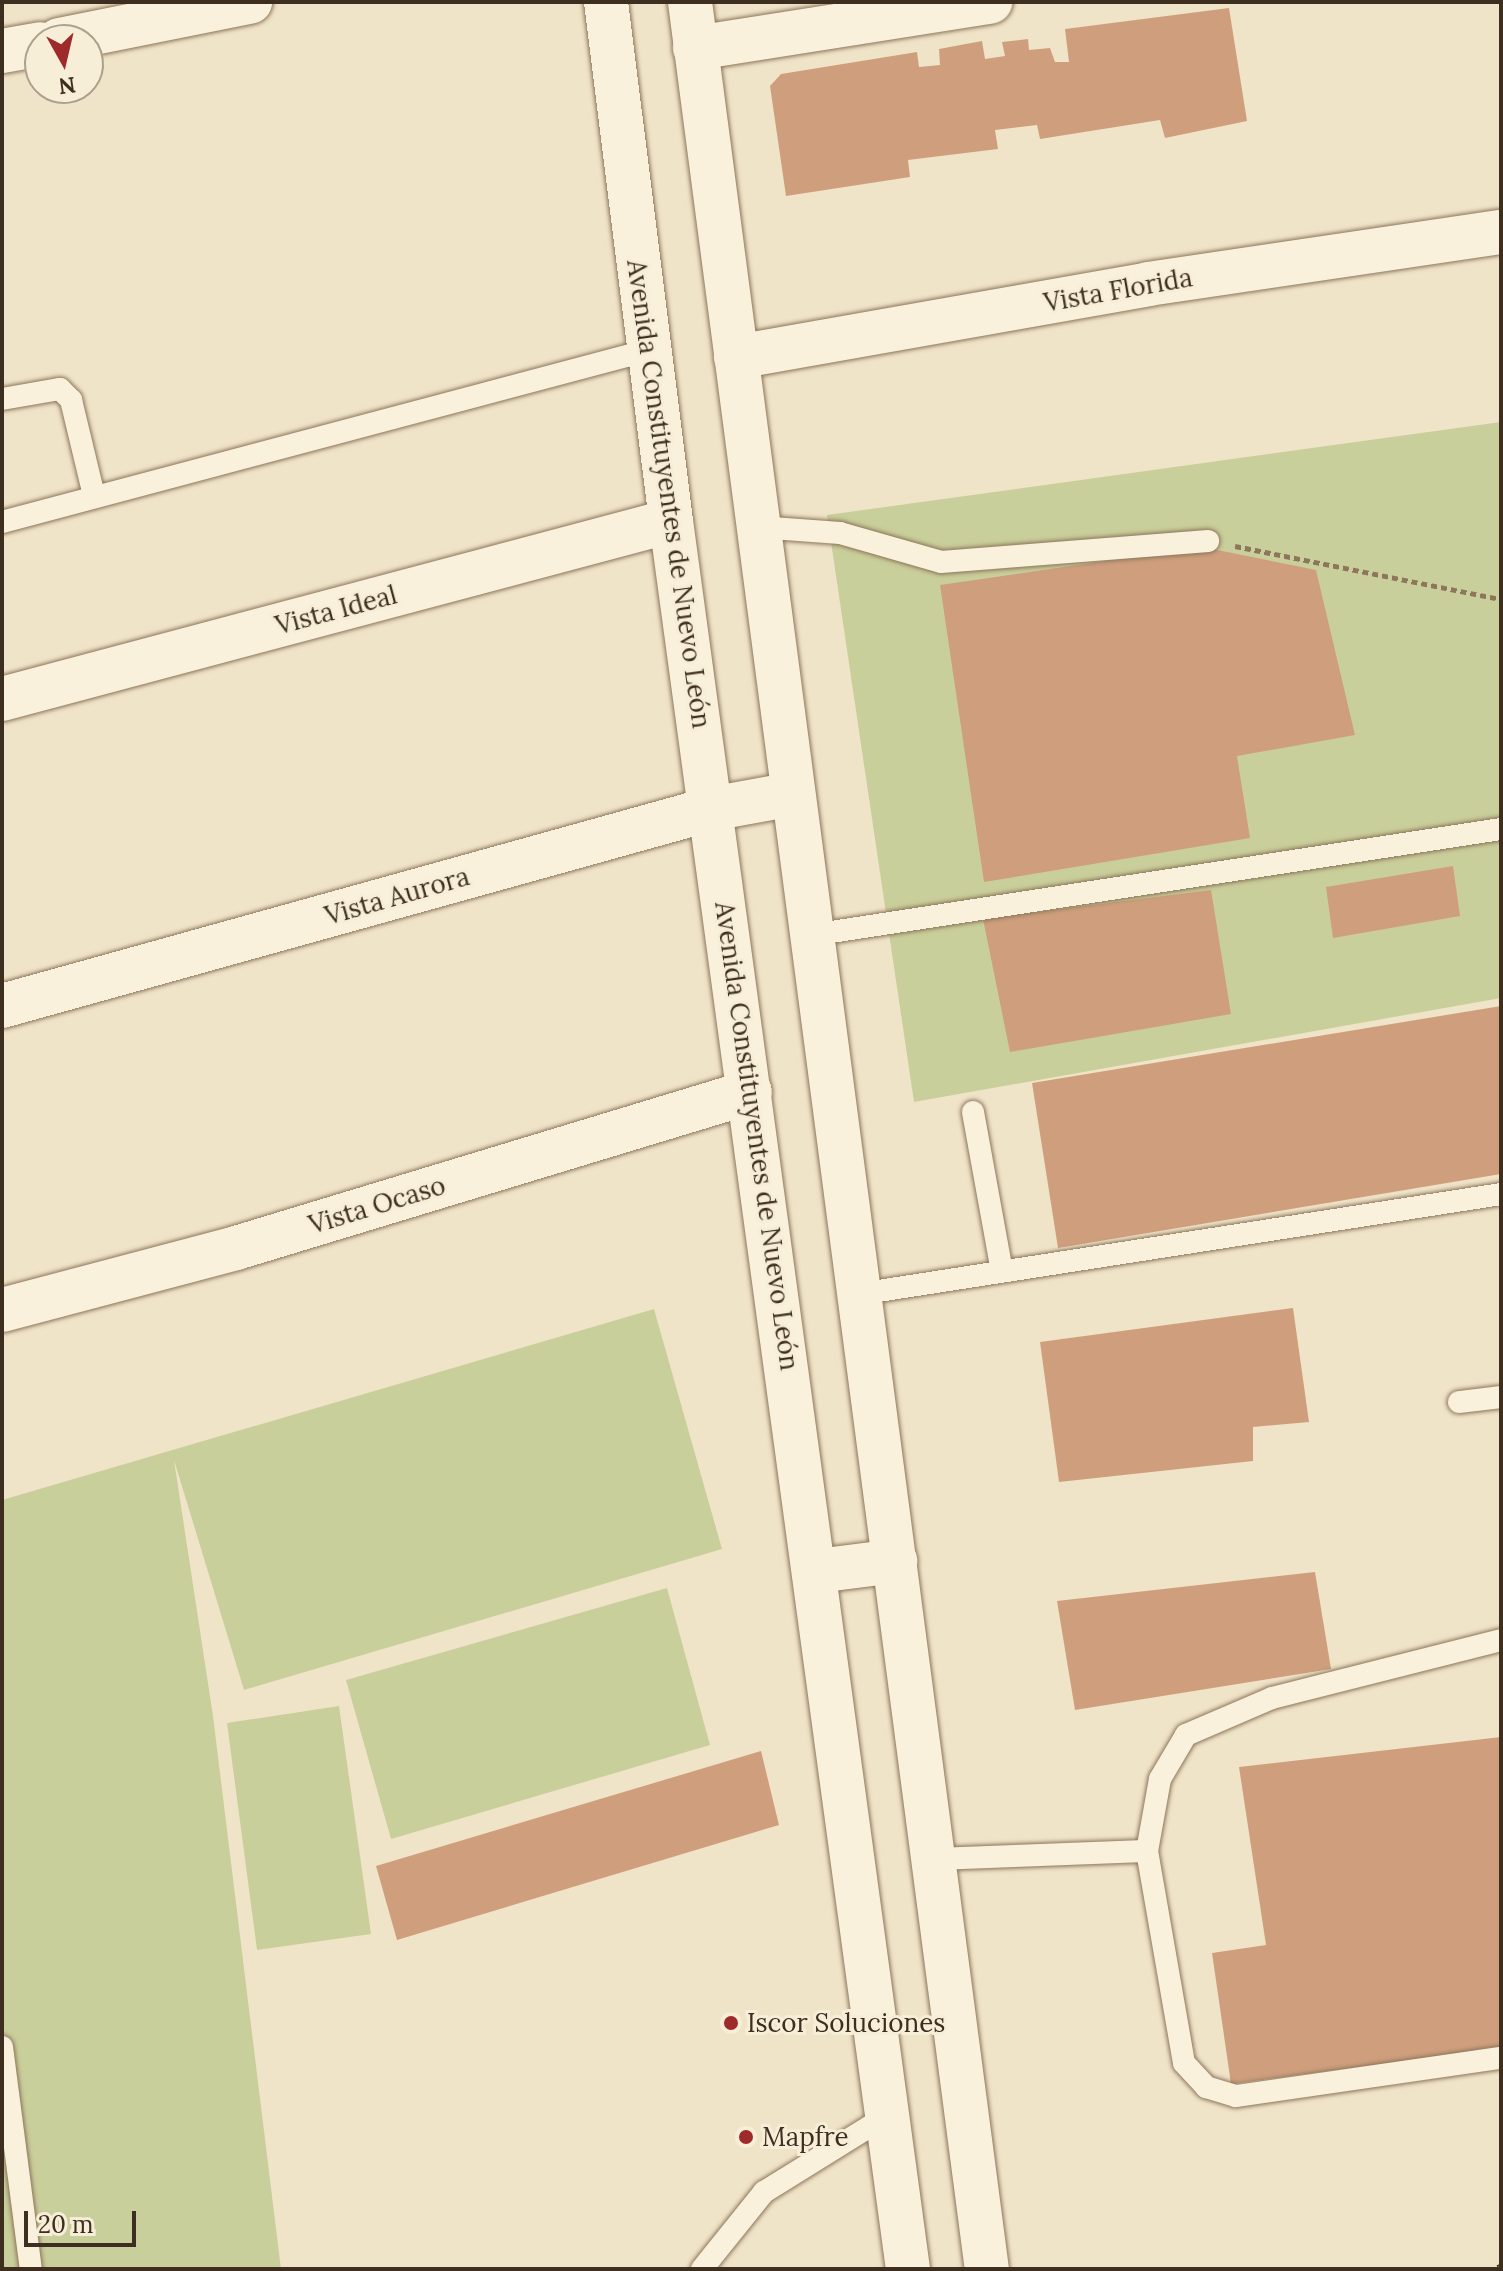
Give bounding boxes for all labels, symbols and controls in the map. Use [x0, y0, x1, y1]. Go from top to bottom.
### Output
north arrow [24, 24, 104, 104]
text: N [57, 71, 77, 101]
street label: Avenida Constituyentes de Nuevo León [621, 258, 717, 730]
street label: Vista Florida [1041, 262, 1195, 318]
street label: Vista Ideal [272, 579, 400, 641]
street label: Vista Aurora [321, 860, 473, 932]
street label: Avenida Constituyentes de Nuevo León [709, 900, 805, 1372]
street label: Vista Ocaso [305, 1169, 449, 1241]
place label: Iscor Soluciones [747, 2007, 945, 2039]
marker: Iscor Soluciones [722, 2014, 740, 2032]
place label: Mapfre [762, 2121, 849, 2153]
marker: Mapfre [737, 2128, 755, 2146]
scale bar [28, 2195, 140, 2245]
text: 20 m [38, 2209, 94, 2240]

